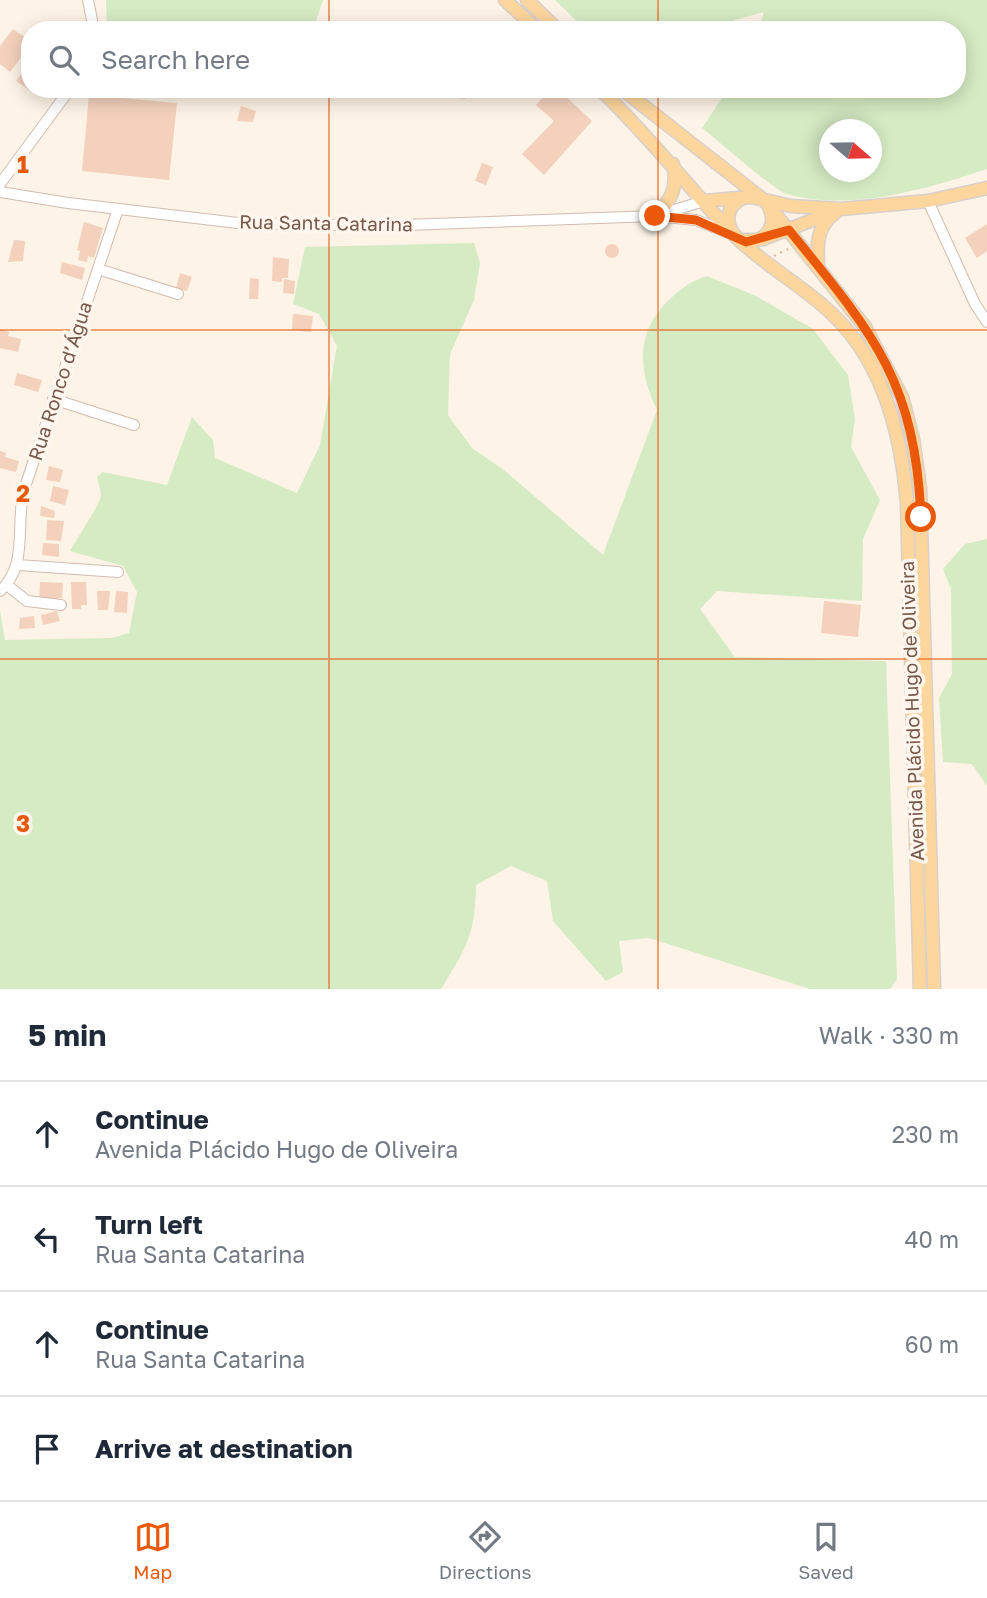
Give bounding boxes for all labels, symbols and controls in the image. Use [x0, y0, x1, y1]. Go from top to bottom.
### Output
search box [21, 21, 966, 98]
icon: search [45, 41, 83, 79]
text: Search here [101, 44, 250, 75]
north arrow [819, 119, 882, 182]
text: 1 [17, 150, 29, 178]
route end [639, 200, 670, 231]
street label: Rua Santa Catarina [239, 209, 413, 236]
street label: Rua Ronco d’Água [23, 299, 96, 463]
text: 2 [16, 479, 30, 507]
route start [905, 501, 936, 532]
street label: Avenida Plácido Hugo de Oliveira [895, 561, 928, 861]
text: 3 [16, 809, 30, 837]
text: 5 min [28, 1017, 106, 1053]
text: Walk · 330 m [819, 1021, 959, 1049]
text: Continue [95, 1104, 209, 1135]
icon: ahead [28, 1115, 66, 1153]
text: 230 m [892, 1120, 959, 1148]
text: Avenida Plácido Hugo de Oliveira [95, 1135, 458, 1163]
text: Turn left [95, 1209, 203, 1240]
icon: left [28, 1220, 66, 1258]
text: 40 m [905, 1225, 959, 1253]
text: Rua Santa Catarina [95, 1240, 305, 1268]
text: Continue [95, 1314, 209, 1345]
icon: ahead [28, 1325, 66, 1363]
text: 60 m [905, 1330, 959, 1358]
text: Rua Santa Catarina [95, 1345, 305, 1373]
icon: arrive [28, 1430, 66, 1468]
text: Arrive at destination [95, 1433, 353, 1464]
tab: Map [133, 1518, 172, 1583]
tab: Directions [439, 1518, 532, 1583]
tab: Saved [798, 1518, 854, 1583]

